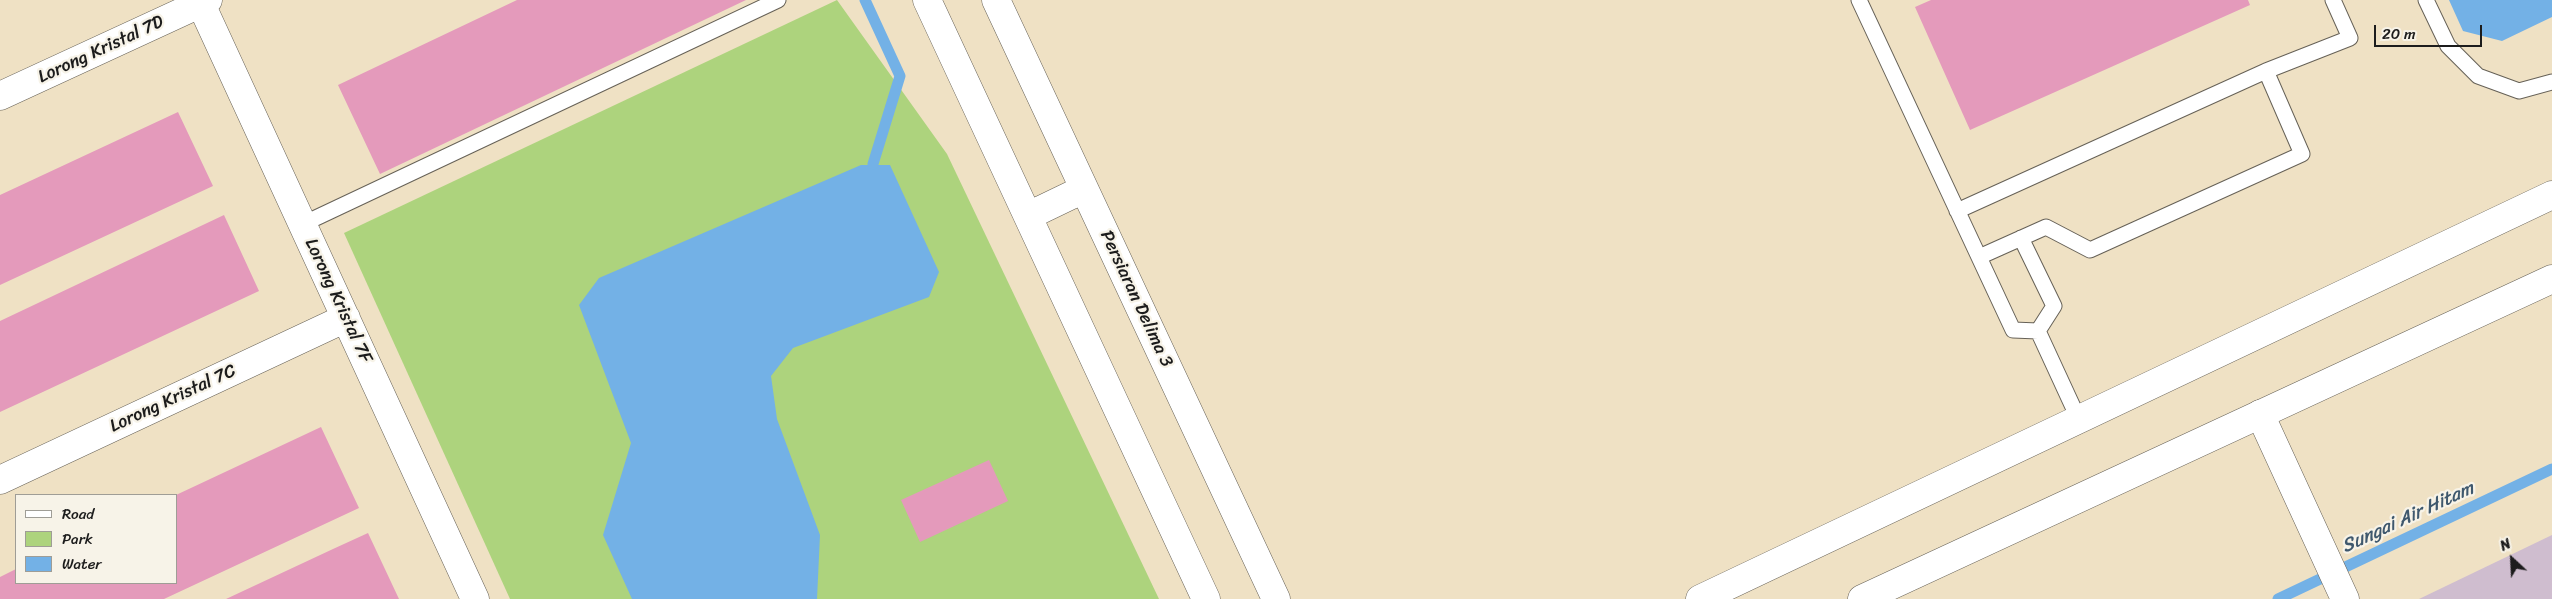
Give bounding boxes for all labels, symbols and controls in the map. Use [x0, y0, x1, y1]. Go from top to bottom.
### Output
street label: Lorong Kristal 7D [35, 11, 167, 89]
scale bar [2377, 15, 2484, 47]
text: 20 m [2382, 21, 2416, 47]
street label: Persiaran Delima 3 [1095, 227, 1177, 371]
street label: Lorong Kristal 7F [300, 235, 376, 367]
street label: Lorong Kristal 7C [107, 360, 239, 438]
water label: Sungai Air Hitam [2338, 477, 2478, 559]
legend [15, 494, 178, 584]
text: Road [62, 501, 94, 527]
text: Park [62, 526, 93, 552]
text: N [2496, 532, 2515, 558]
north arrow [2487, 534, 2537, 584]
text: Water [62, 551, 102, 577]

